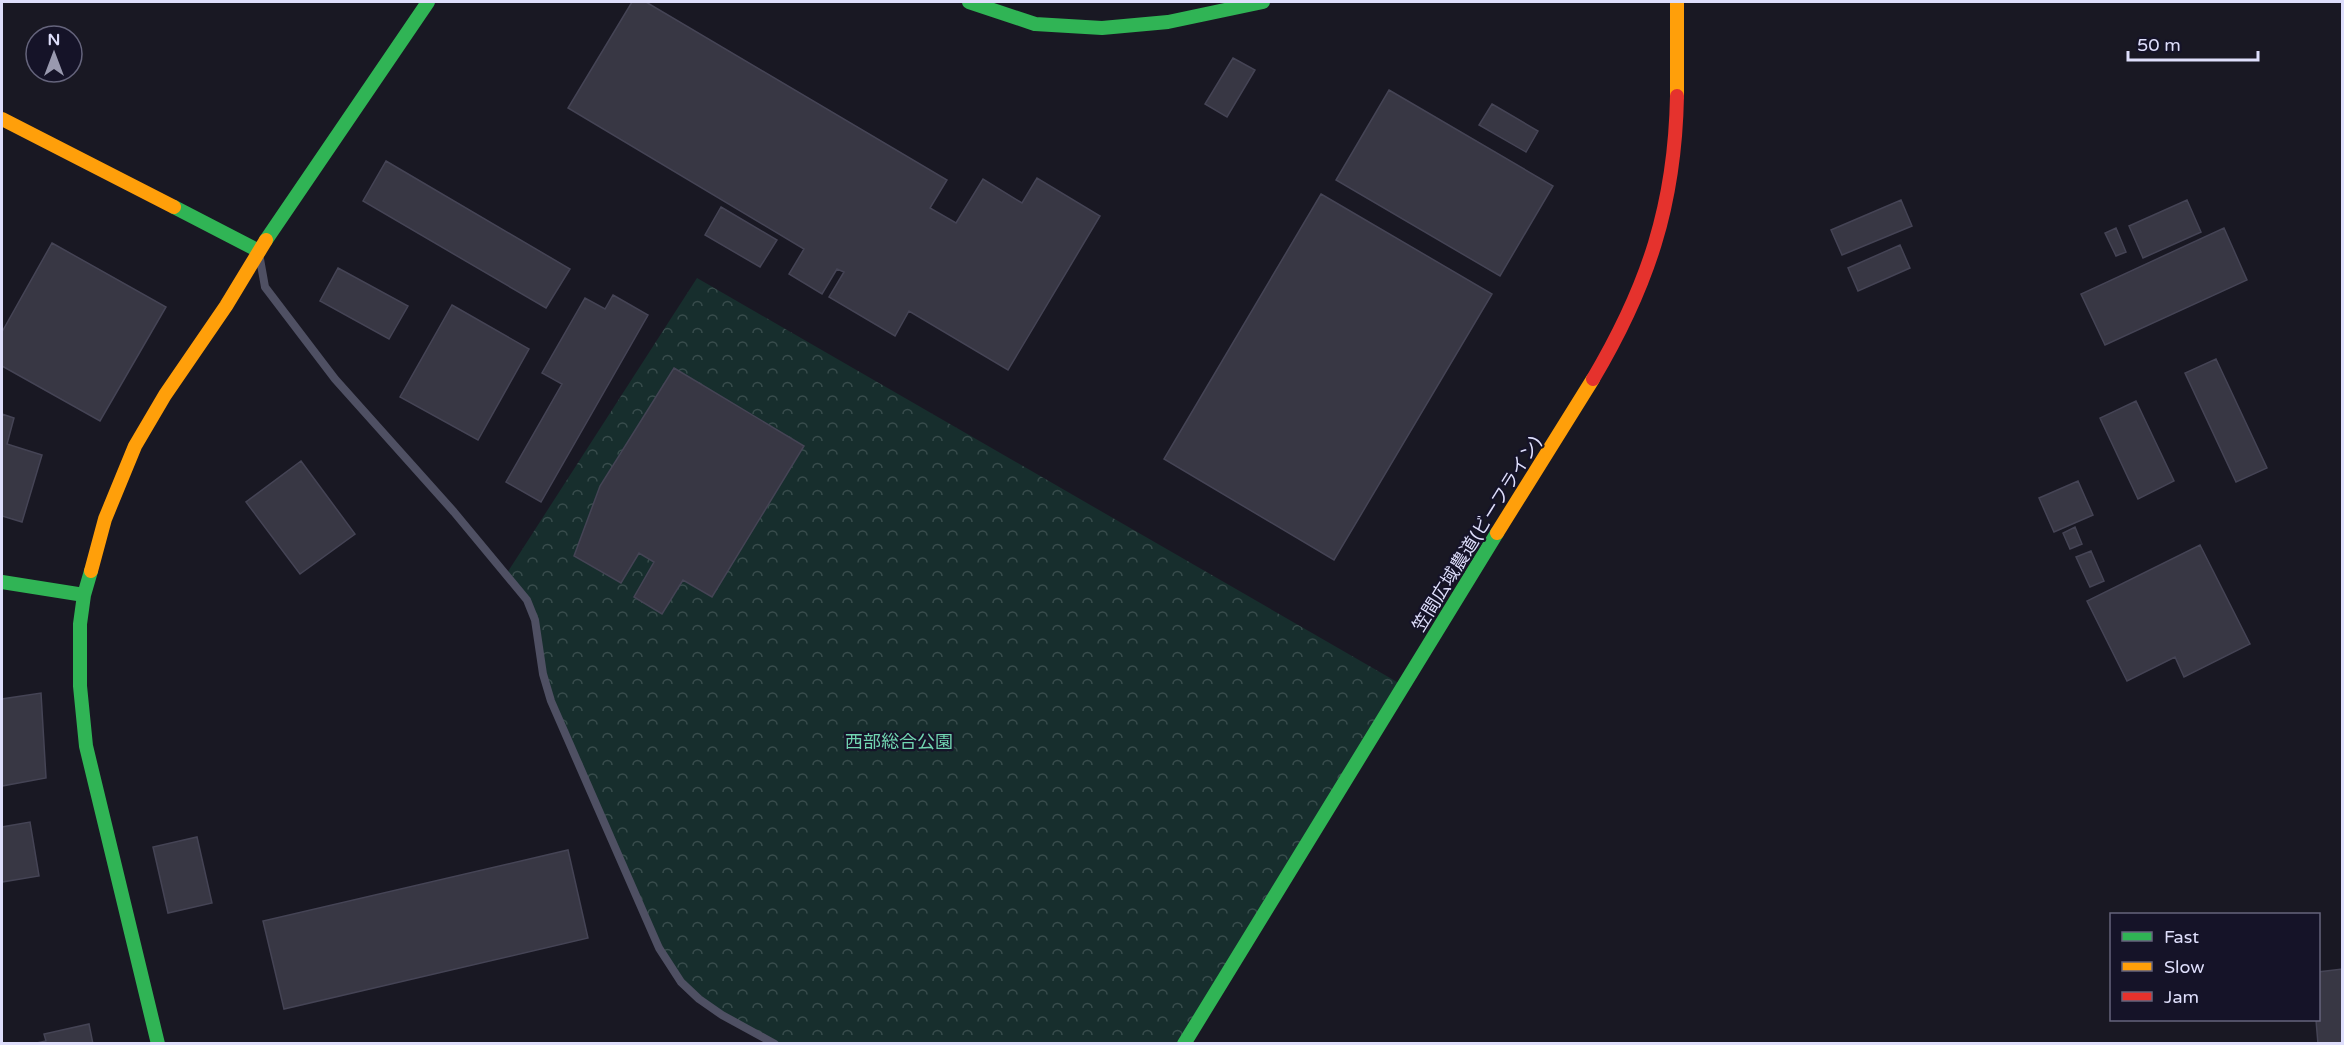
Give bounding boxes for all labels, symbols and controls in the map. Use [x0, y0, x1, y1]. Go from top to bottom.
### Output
north arrow [24, 24, 84, 84]
scale bar [2128, 24, 2258, 62]
text: N [48, 30, 60, 50]
text: 50 m [2137, 34, 2181, 56]
street label: 笠間広域農道(ビーフライン) [1408, 432, 1546, 636]
park label: 西部総合公園 [845, 731, 953, 753]
legend [2110, 913, 2320, 1021]
text: Fast [2164, 926, 2199, 948]
text: Slow [2164, 956, 2205, 978]
text: Jam [2164, 986, 2199, 1008]

